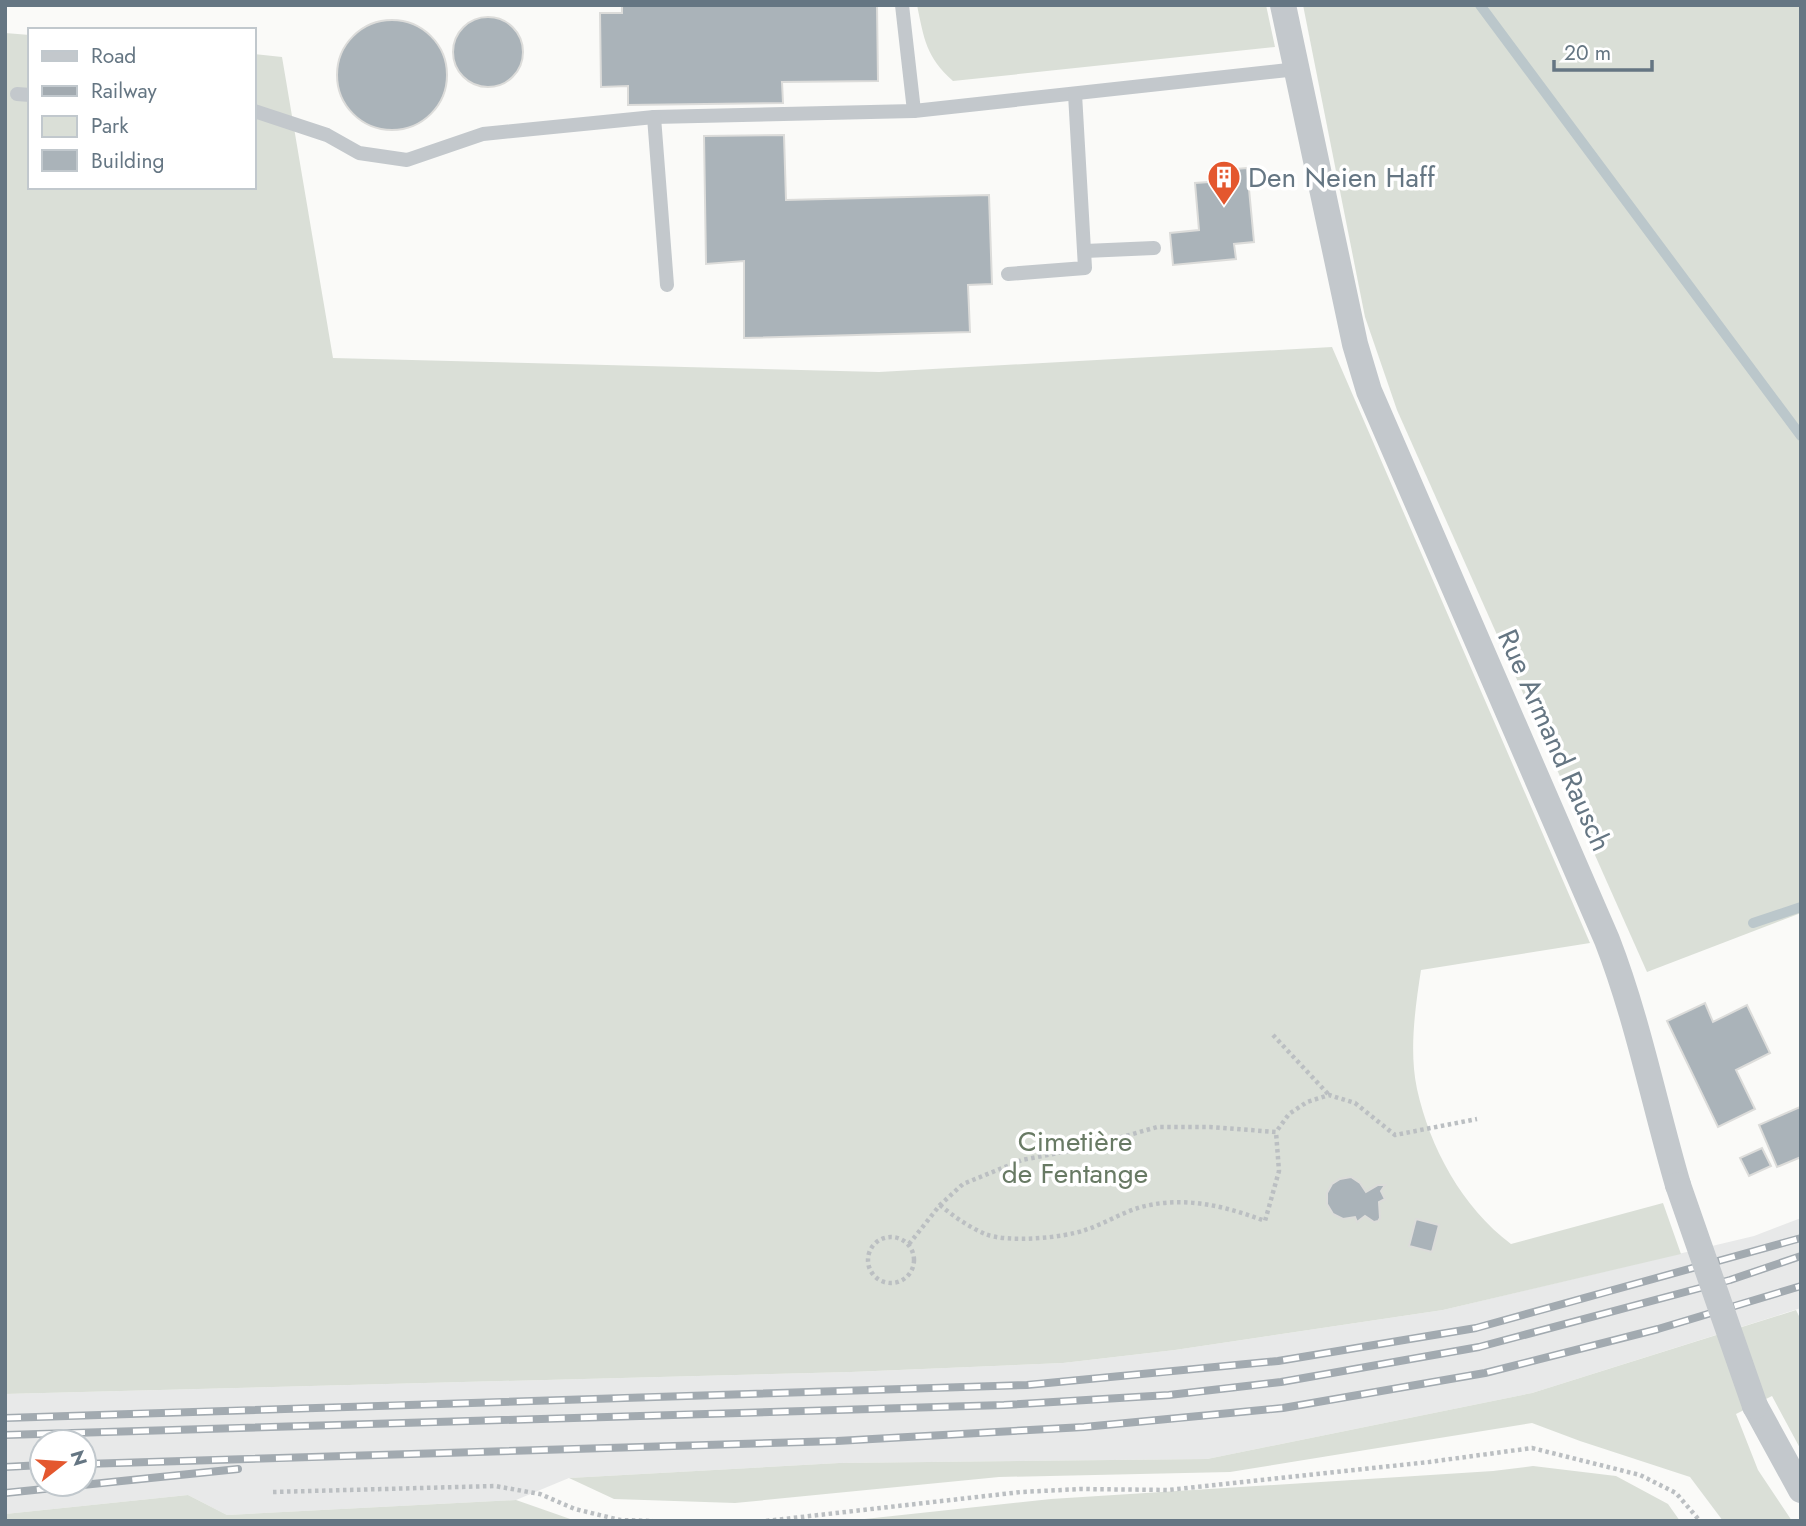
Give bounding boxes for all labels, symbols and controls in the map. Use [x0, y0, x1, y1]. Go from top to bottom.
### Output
legend [28, 28, 256, 189]
scale bar [1554, 28, 1652, 72]
text: 20 m [1564, 38, 1611, 68]
text: Road [91, 41, 136, 71]
text: Railway [91, 76, 157, 106]
text: Park [91, 111, 129, 141]
text: Building [91, 146, 164, 176]
place label: Den Neien Haff [1248, 157, 1436, 198]
building icon: Den Neien Haff [1205, 158, 1243, 207]
street label: Rue Armand Rausch [1487, 623, 1622, 858]
park label: Cimetière de Fentange [1002, 1121, 1148, 1194]
north arrow [28, 1428, 98, 1498]
text: N [64, 1447, 94, 1469]

